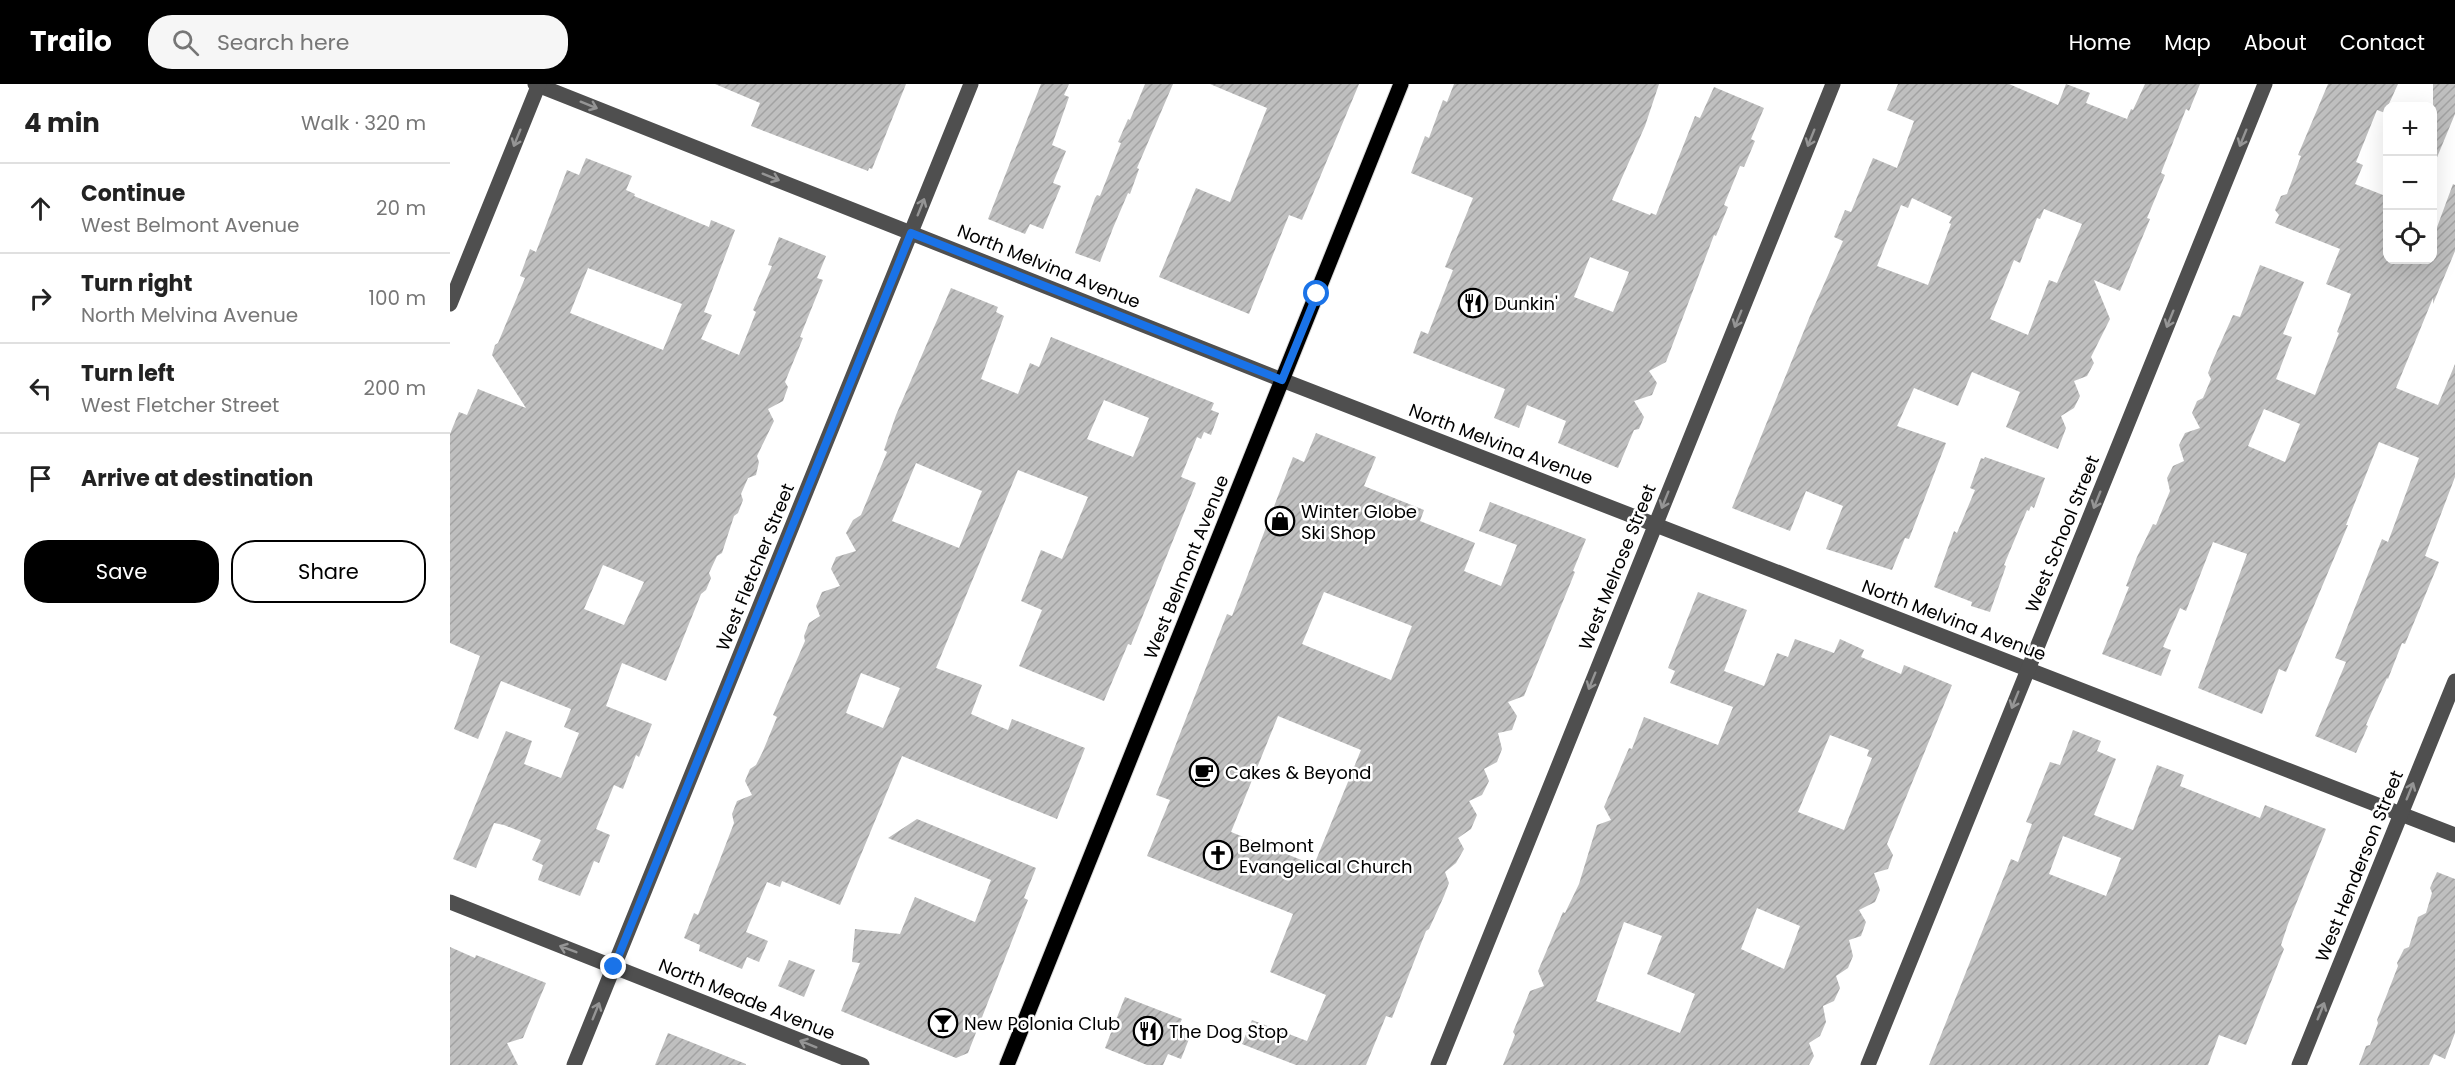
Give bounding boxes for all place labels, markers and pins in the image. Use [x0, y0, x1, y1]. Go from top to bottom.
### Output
restaurant icon: Dunkin' [1457, 287, 1489, 319]
place label: Dunkin' [1494, 291, 1558, 316]
place label: Winter Globe Ski Shop [1301, 499, 1417, 545]
shop icon: Winter Globe Ski Shop [1264, 505, 1296, 537]
cafe icon: Cakes & Beyond [1188, 756, 1220, 788]
place label: Cakes & Beyond [1225, 760, 1371, 785]
place label: Belmont Evangelical Church [1239, 833, 1413, 879]
church icon: Belmont Evangelical Church [1202, 839, 1234, 871]
bar icon: New Polonia Club [927, 1007, 959, 1039]
place label: New Polonia Club [964, 1011, 1120, 1036]
restaurant icon: The Dog Stop [1132, 1015, 1164, 1047]
place label: The Dog Stop [1169, 1019, 1288, 1044]

